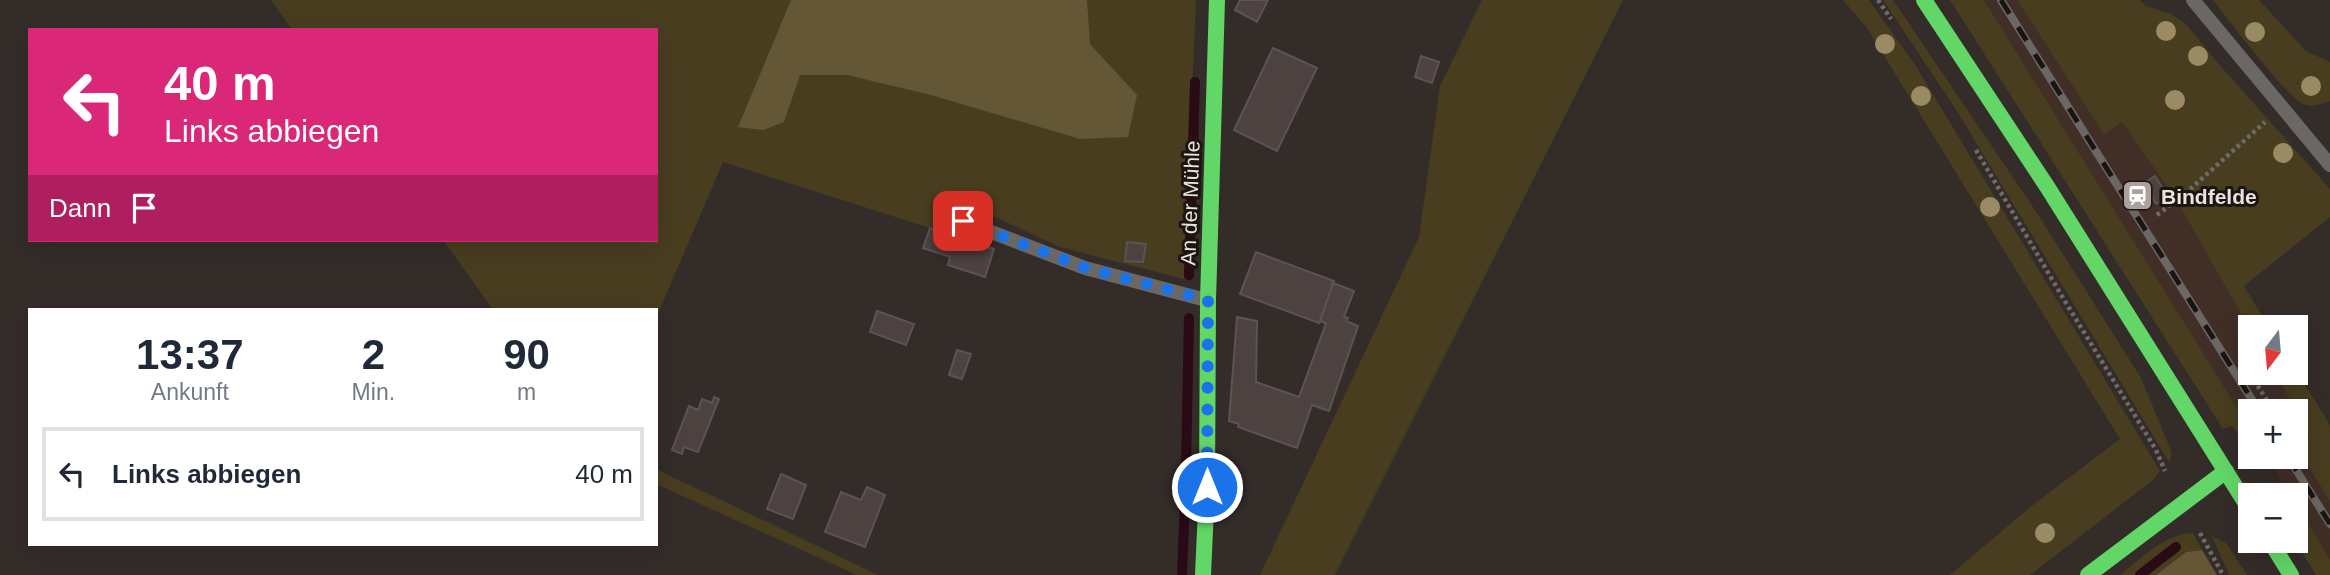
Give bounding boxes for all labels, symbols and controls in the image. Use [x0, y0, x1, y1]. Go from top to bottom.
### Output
icon: left [49, 56, 140, 147]
text: 40 m [164, 56, 276, 110]
text: Links abbiegen [164, 113, 379, 149]
street label: An der Mühle [1176, 140, 1204, 266]
station icon: Bindfelde [2121, 179, 2155, 213]
place label: Bindfelde [2161, 185, 2257, 208]
icon: arrive [125, 189, 163, 227]
pin [933, 191, 993, 251]
text: Dann [49, 193, 111, 223]
icon: arrive [944, 202, 982, 240]
north arrow [2238, 315, 2308, 385]
map controls [2238, 315, 2308, 553]
text: 13:37 [136, 331, 244, 378]
text: 2 [362, 331, 385, 378]
text: 90 [503, 331, 550, 378]
text: Ankunft [151, 379, 229, 405]
text: Min. [352, 379, 395, 405]
text: m [517, 379, 536, 405]
button: + [2238, 399, 2308, 469]
position arrow [1170, 450, 1244, 524]
icon: left [53, 455, 91, 493]
text: Links abbiegen [112, 459, 301, 489]
text: 40 m [575, 459, 633, 489]
button: − [2238, 483, 2308, 553]

